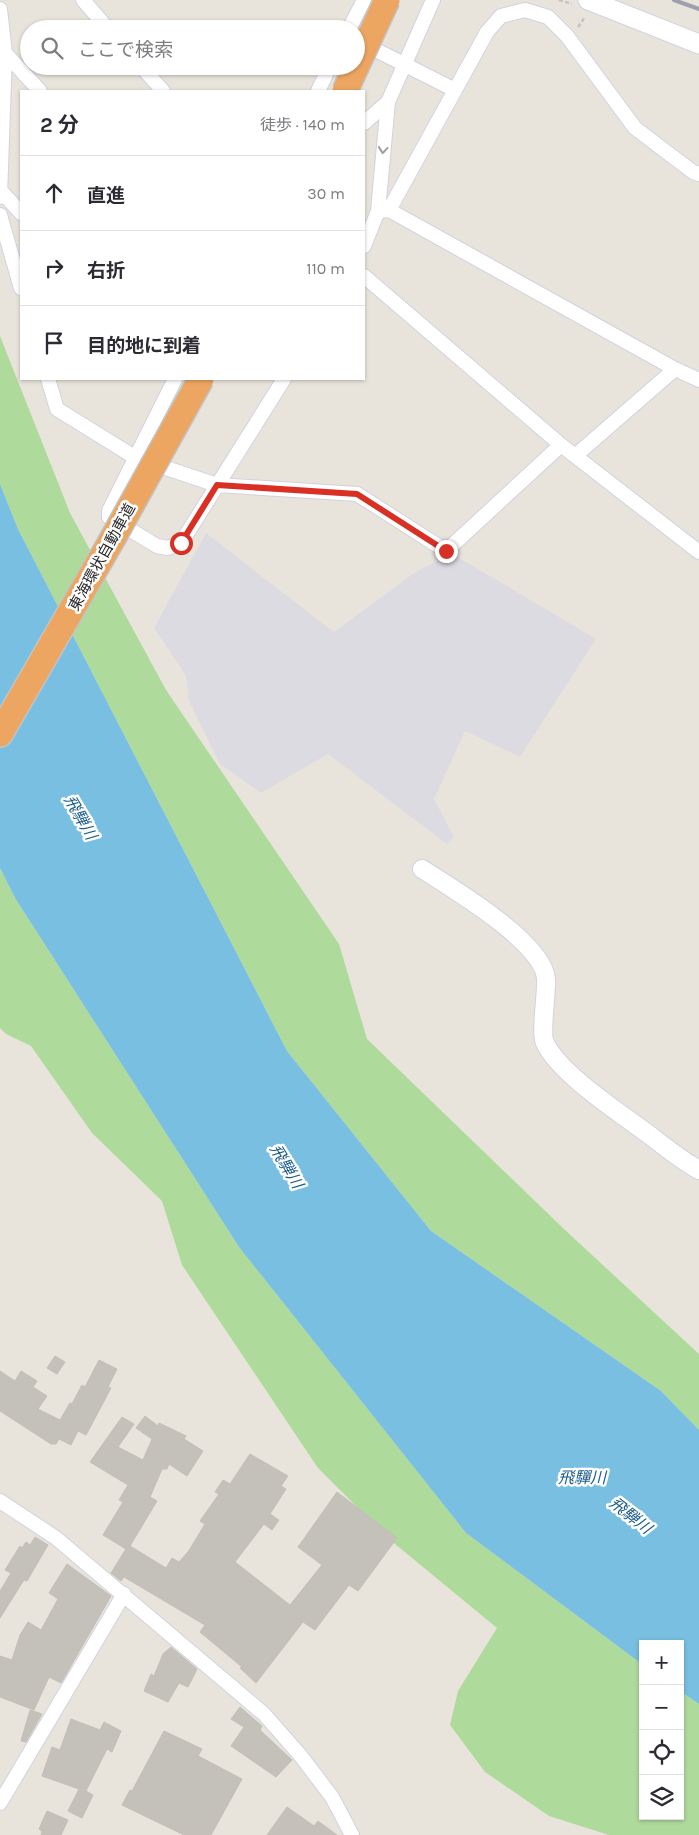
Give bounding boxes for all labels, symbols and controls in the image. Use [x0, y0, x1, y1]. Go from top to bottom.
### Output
search box [20, 20, 365, 75]
icon: search [38, 34, 66, 62]
text: ここで検索 [78, 39, 173, 61]
text: 2 分 [40, 113, 79, 137]
text: 徒歩 · 140 m [260, 115, 345, 134]
one-way arrow [378, 147, 389, 155]
icon: ahead [40, 179, 68, 207]
text: 30 m [307, 184, 345, 203]
text: 直進 [87, 185, 125, 207]
icon: right [40, 254, 68, 282]
text: 110 m [306, 259, 345, 278]
text: 右折 [87, 260, 125, 282]
icon: arrive [40, 329, 68, 357]
text: 目的地に到着 [87, 335, 201, 357]
street label: 東海環状自動車道 [65, 500, 139, 614]
route start [170, 532, 193, 555]
route end [435, 540, 458, 563]
water label: 飛騨川 [60, 792, 102, 845]
water label: 飛騨川 [266, 1141, 308, 1193]
water label: 飛驒川 [558, 1468, 608, 1487]
water label: 飛騨川 [606, 1493, 657, 1539]
map controls [639, 1640, 684, 1820]
button: + [639, 1640, 684, 1685]
button: − [639, 1685, 684, 1730]
button: locate [639, 1730, 684, 1775]
button: layers [639, 1775, 684, 1820]

